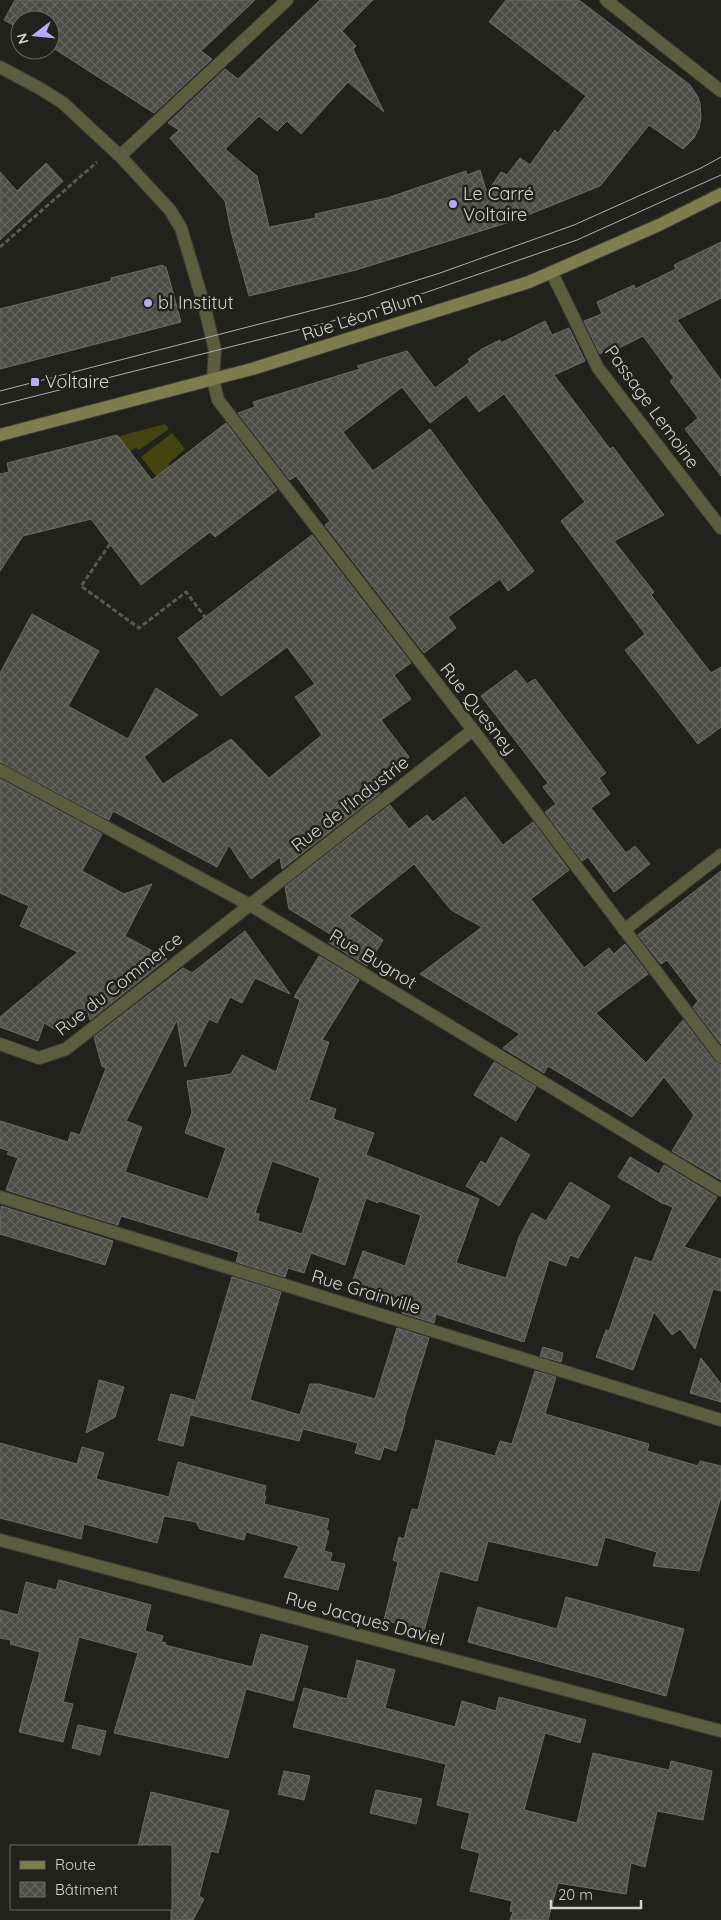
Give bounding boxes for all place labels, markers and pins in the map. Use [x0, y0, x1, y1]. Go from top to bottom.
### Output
place label: Le Carré Voltaire [463, 182, 534, 226]
marker: Le Carré Voltaire [447, 198, 459, 210]
place label: bl Institut [158, 291, 234, 314]
marker: bl Institut [142, 297, 154, 309]
place label: Voltaire [45, 370, 109, 393]
marker: Voltaire [29, 376, 41, 388]

